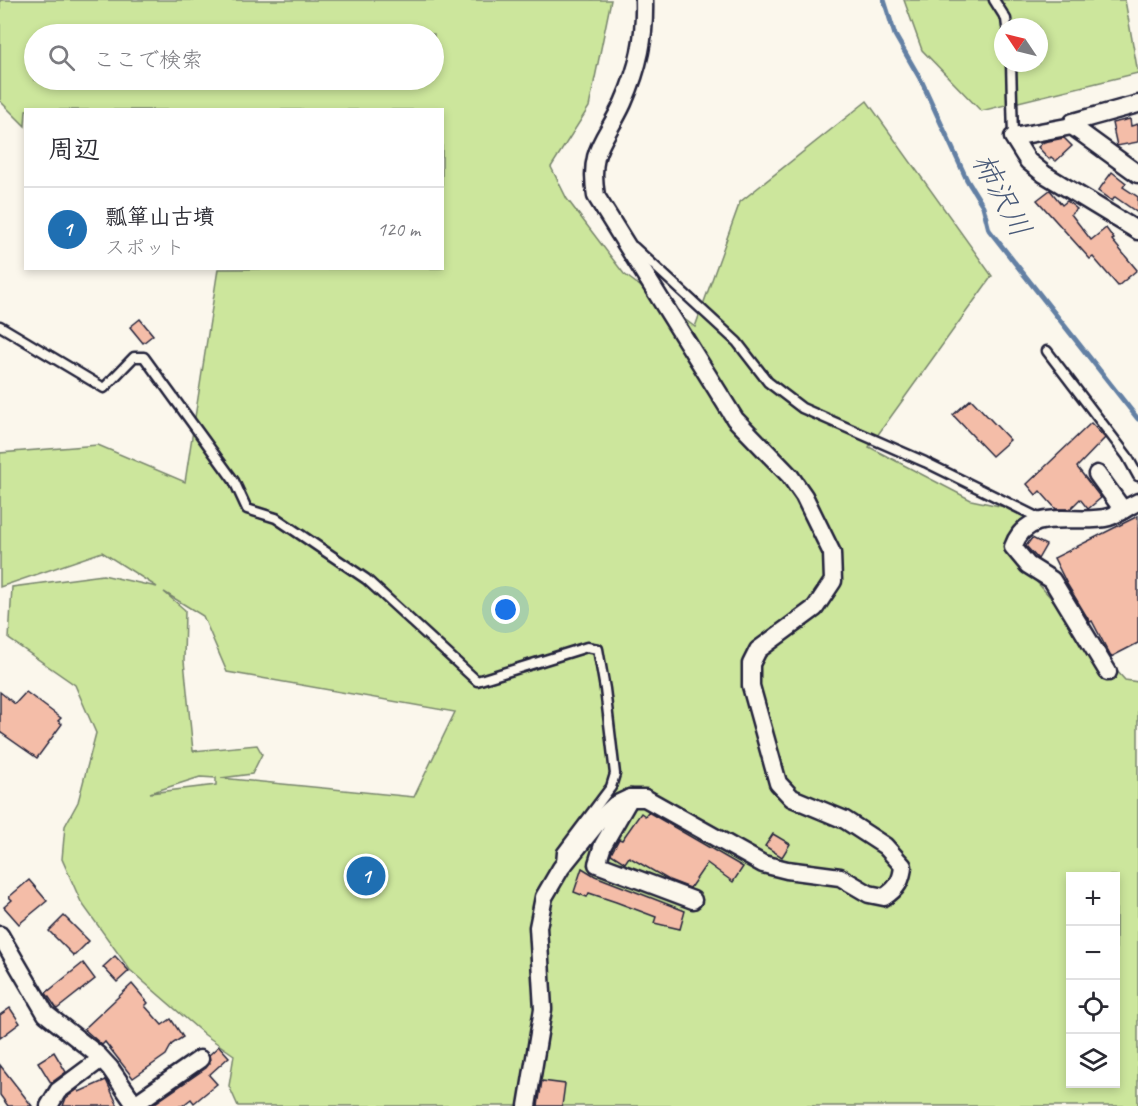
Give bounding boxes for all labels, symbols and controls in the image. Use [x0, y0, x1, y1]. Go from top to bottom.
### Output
north arrow [994, 18, 1048, 72]
search box [24, 24, 444, 90]
icon: search [45, 41, 78, 74]
text: ここで検索 [93, 46, 203, 74]
text: 周辺 [48, 133, 100, 166]
water label: 柿沢川 [964, 146, 1040, 244]
text: 瓢箪山古墳 [105, 203, 215, 231]
text: 1 [63, 217, 72, 242]
text: 120 m [377, 217, 420, 242]
text: スポット [105, 235, 185, 260]
your location [491, 595, 520, 624]
pin: 1 [346, 854, 386, 898]
map controls [1066, 872, 1120, 1088]
button: + [1066, 872, 1120, 926]
button: − [1066, 926, 1120, 980]
button: locate [1066, 980, 1120, 1034]
button: layers [1066, 1034, 1120, 1088]

